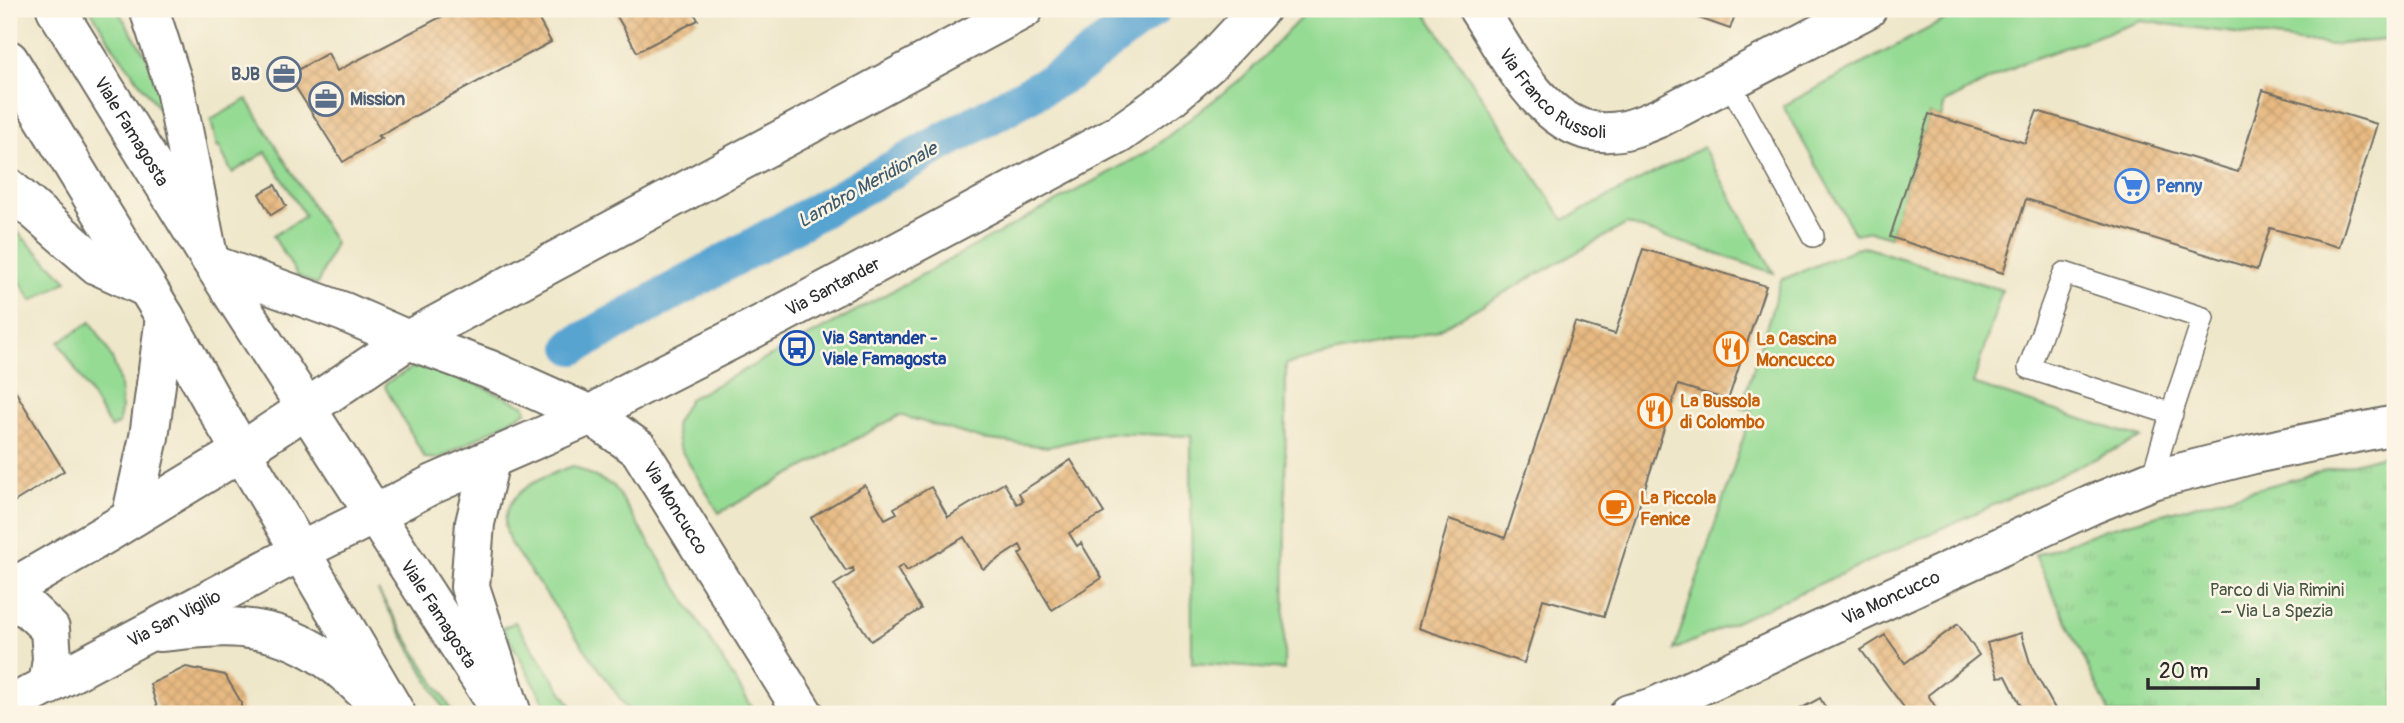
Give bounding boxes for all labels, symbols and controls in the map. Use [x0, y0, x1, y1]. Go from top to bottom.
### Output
street label: Via Franco Russoli [1493, 44, 1606, 144]
office icon: BJB [265, 55, 303, 93]
place label: BJB [231, 63, 260, 86]
street label: Viale Famagosta [89, 73, 174, 191]
office icon: Mission [307, 80, 345, 118]
place label: Mission [350, 88, 405, 111]
water label: Lambro Meridionale [793, 136, 943, 233]
supermarket icon: Penny [2113, 167, 2151, 205]
place label: Penny [2156, 175, 2202, 198]
street label: Via Santander [782, 252, 885, 322]
place label: Via Santander - Viale Famagosta [822, 327, 947, 371]
place label: La Cascina Moncucco [1756, 328, 1837, 372]
bus stop icon: Via Santander - Viale Famagosta [778, 329, 816, 367]
restaurant icon: La Cascina Moncucco [1712, 330, 1750, 368]
place label: La Bussola di Colombo [1680, 390, 1765, 434]
restaurant icon: La Bussola di Colombo [1636, 392, 1674, 430]
street label: Via Moncucco [638, 457, 713, 559]
place label: La Piccola Fenice [1640, 487, 1717, 531]
cafe icon: La Piccola Fenice [1597, 489, 1635, 527]
street label: Viale Famagosta [395, 556, 482, 673]
street label: Via Moncucco [1839, 565, 1944, 630]
park label: Parco di Via Rimini – Via La Spezia [2210, 579, 2344, 623]
street label: Via San Vigilio [124, 584, 225, 653]
scale bar [2148, 646, 2259, 690]
text: 20 m [2159, 658, 2208, 685]

